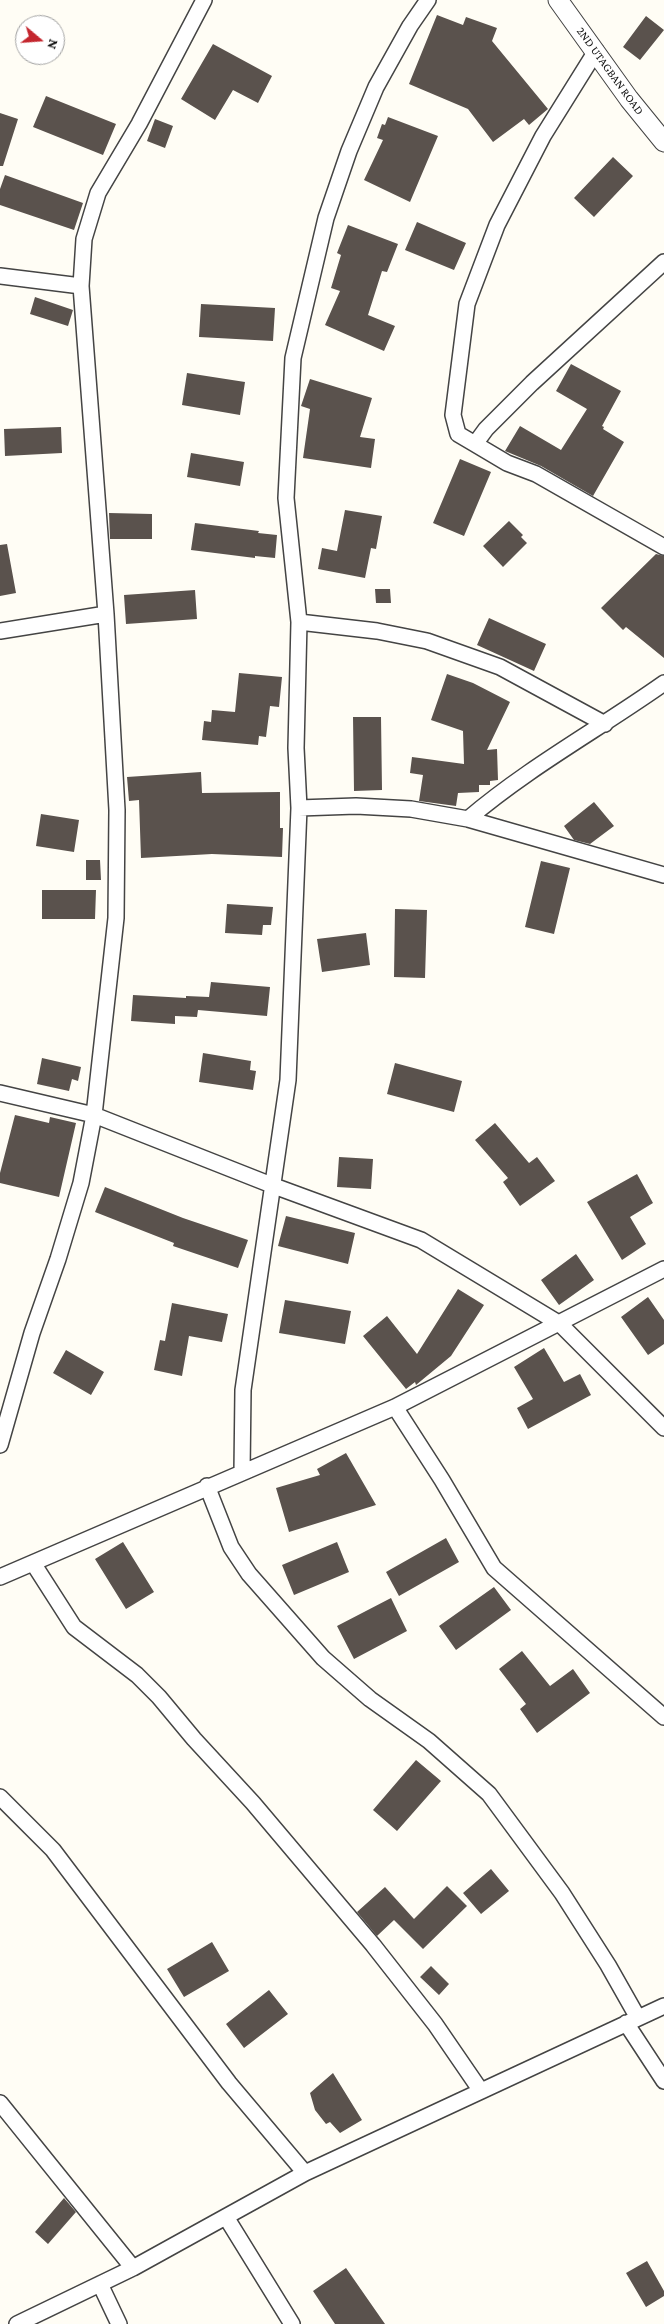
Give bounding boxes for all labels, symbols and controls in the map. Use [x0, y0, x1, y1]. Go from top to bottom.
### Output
north arrow [15, 15, 65, 65]
street label: 2ND UTAGBAN ROAD [573, 24, 647, 118]
text: N [44, 37, 62, 51]

